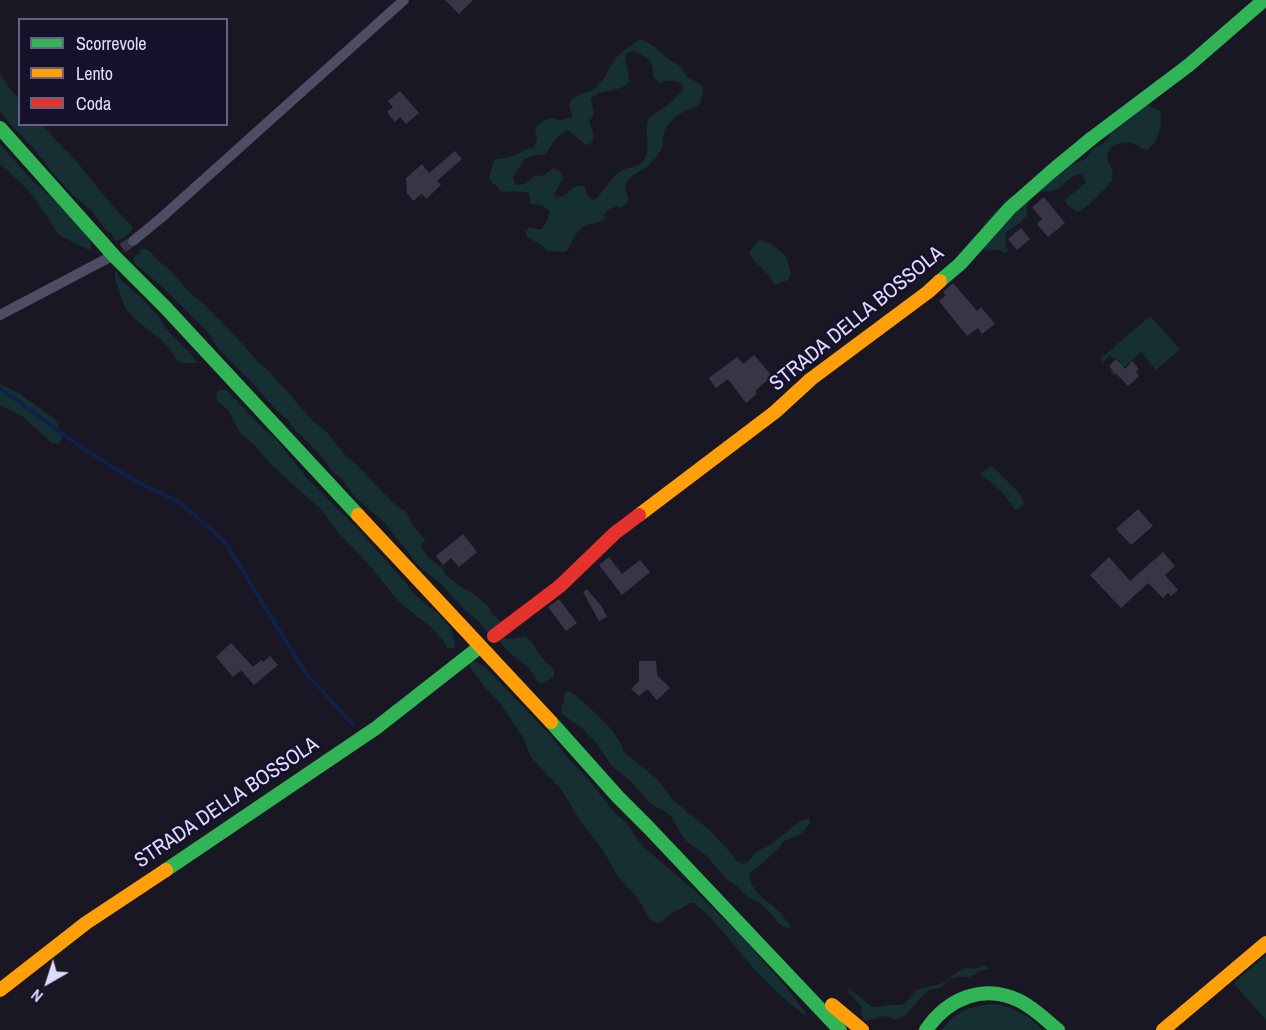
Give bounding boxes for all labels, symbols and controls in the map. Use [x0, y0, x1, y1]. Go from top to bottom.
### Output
legend [18, 18, 228, 126]
text: Scorrevole [76, 31, 147, 56]
text: Lento [76, 61, 113, 86]
text: Coda [76, 91, 111, 116]
street label: STRADA DELLA BOSSOLA [765, 241, 949, 397]
street label: STRADA DELLA BOSSOLA [130, 732, 324, 874]
north arrow [18, 952, 78, 1012]
text: N [26, 984, 47, 1008]

